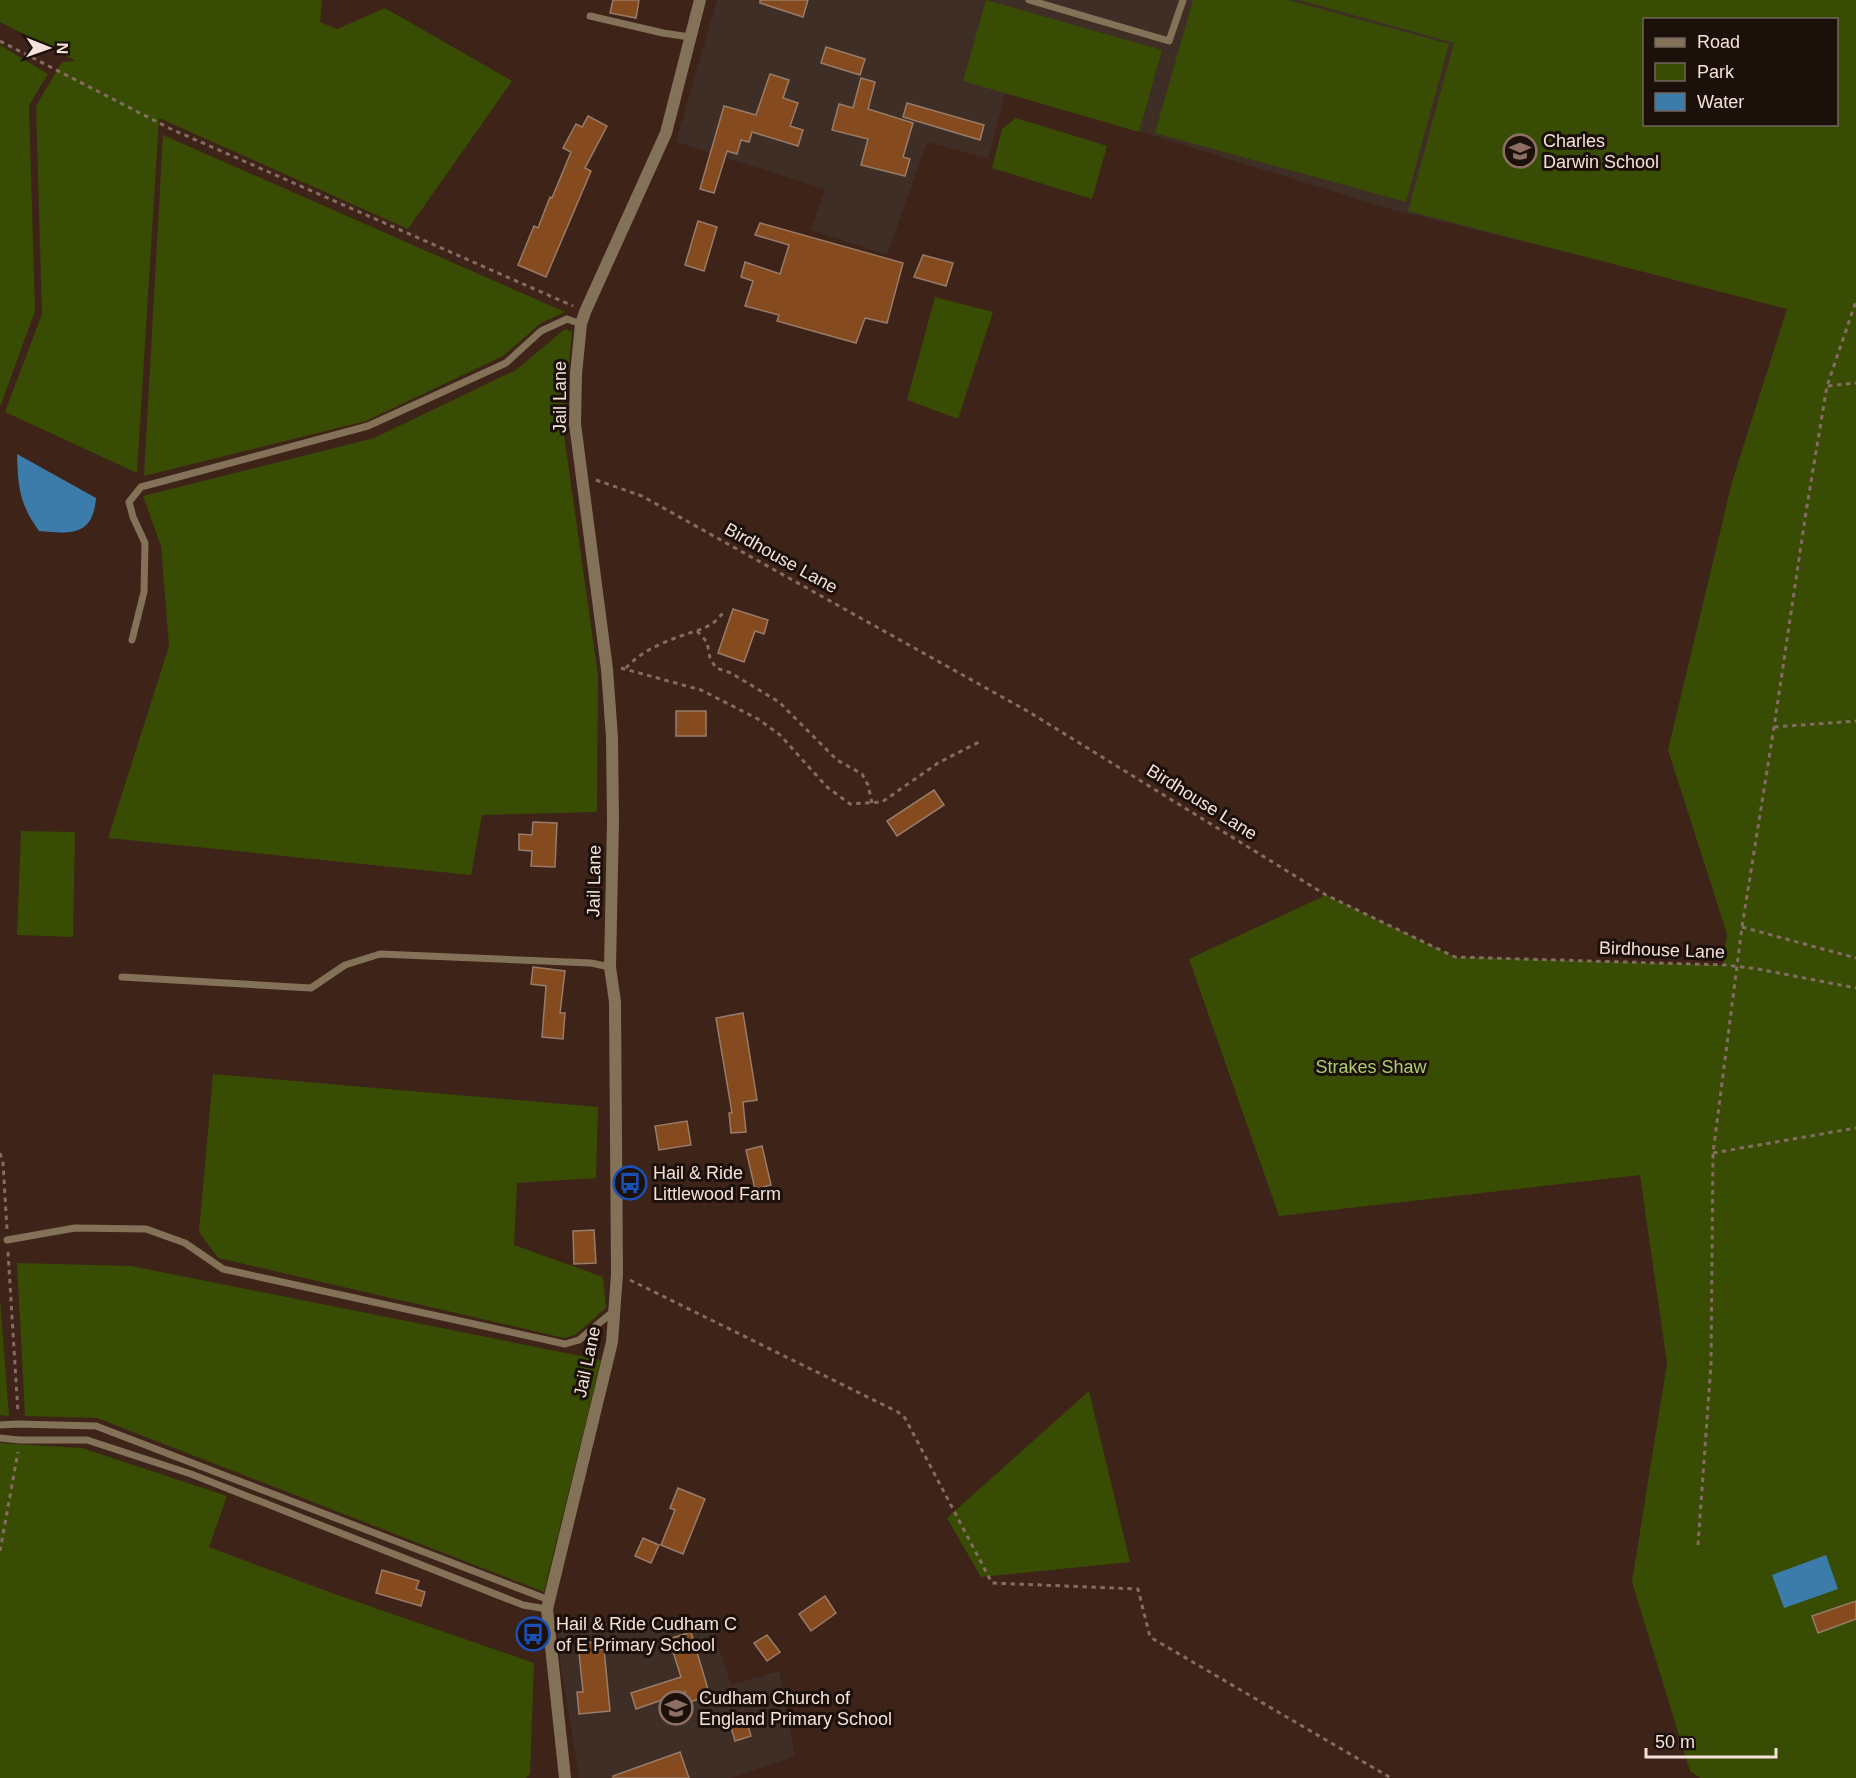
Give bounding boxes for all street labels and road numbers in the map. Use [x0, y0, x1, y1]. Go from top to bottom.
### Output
street label: Jail Lane [550, 361, 570, 433]
street label: Birdhouse Lane [721, 519, 841, 597]
street label: Birdhouse Lane [1143, 760, 1261, 844]
street label: Jail Lane [583, 845, 605, 917]
street label: Birdhouse Lane [1599, 938, 1725, 962]
street label: Jail Lane [570, 1325, 604, 1399]

